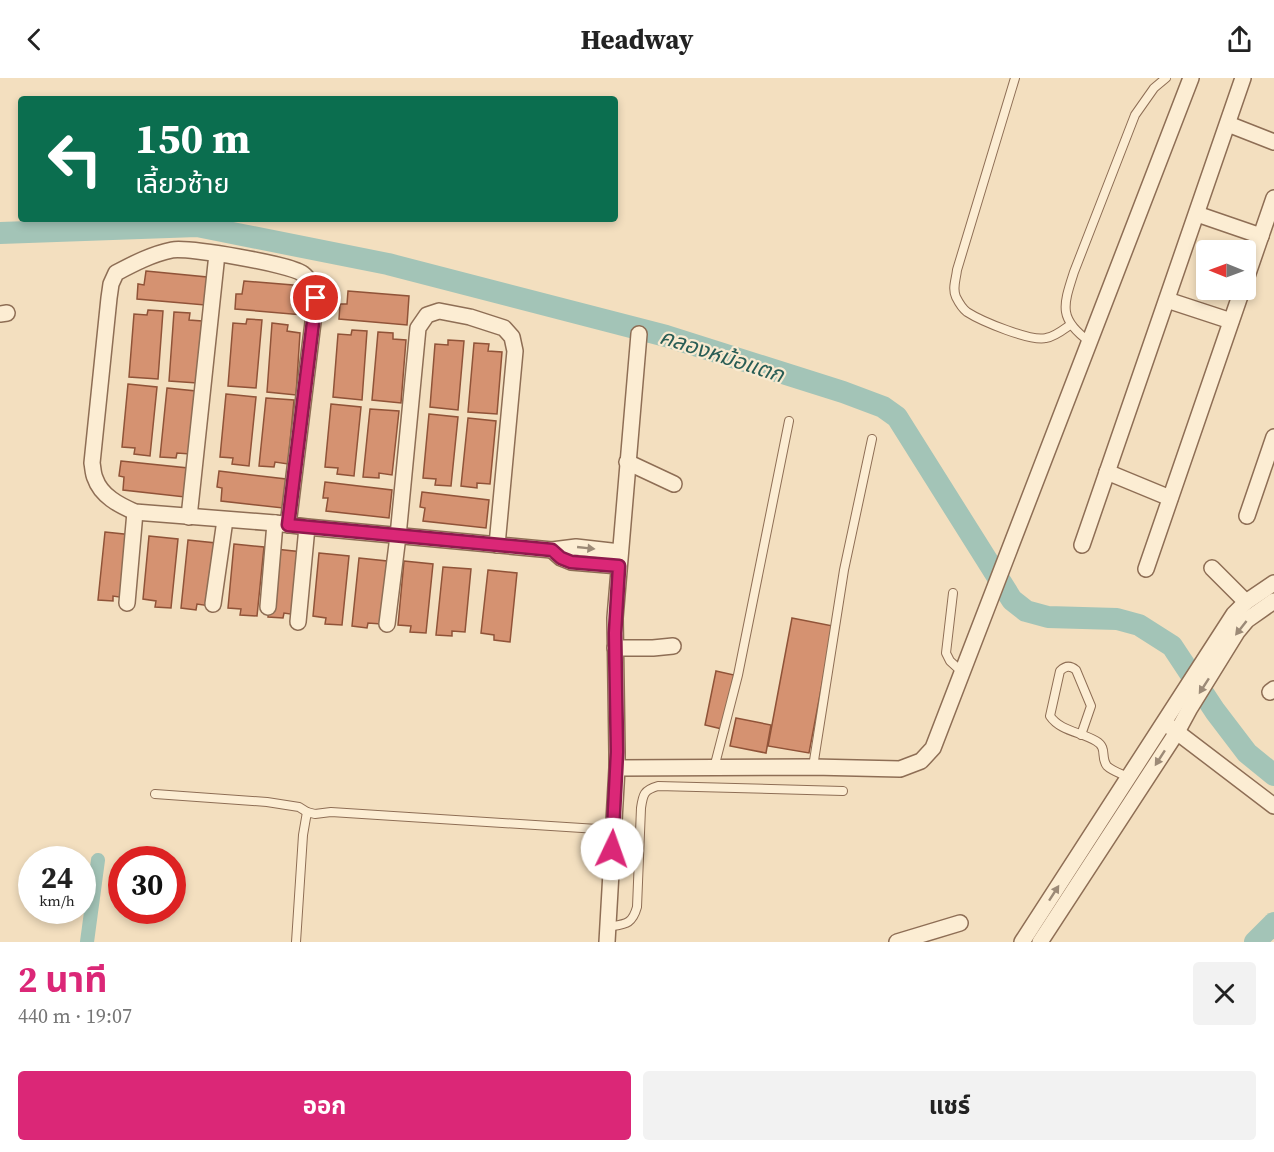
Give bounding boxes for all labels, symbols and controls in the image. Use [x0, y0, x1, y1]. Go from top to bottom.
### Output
text: Headway [581, 21, 693, 58]
icon: back [18, 23, 51, 56]
icon: share [1223, 23, 1256, 56]
text: 150 m [135, 109, 250, 167]
icon: left [36, 120, 114, 198]
text: เลี้ยวซ้าย [135, 165, 229, 202]
north arrow [1196, 240, 1256, 300]
map controls [1196, 240, 1256, 300]
pin [290, 272, 341, 323]
icon: arrive [299, 281, 332, 314]
water label: คลองหม้อแตก [656, 321, 789, 389]
one-way arrow [576, 543, 595, 553]
one-way arrow [1235, 620, 1248, 636]
one-way arrow [1199, 678, 1210, 694]
one-way arrow [1155, 750, 1166, 766]
position arrow [580, 817, 644, 881]
speed limit sign: 30 [108, 846, 186, 924]
text: 24 [41, 857, 73, 898]
one-way arrow [1048, 885, 1059, 901]
text: km/h [39, 890, 75, 911]
text: 2 นาที [18, 955, 107, 1004]
button: close [1193, 962, 1256, 1025]
text: 440 m · 19:07 [18, 1002, 132, 1030]
button: ออก [18, 1071, 631, 1140]
button: แชร์ [643, 1071, 1256, 1140]

